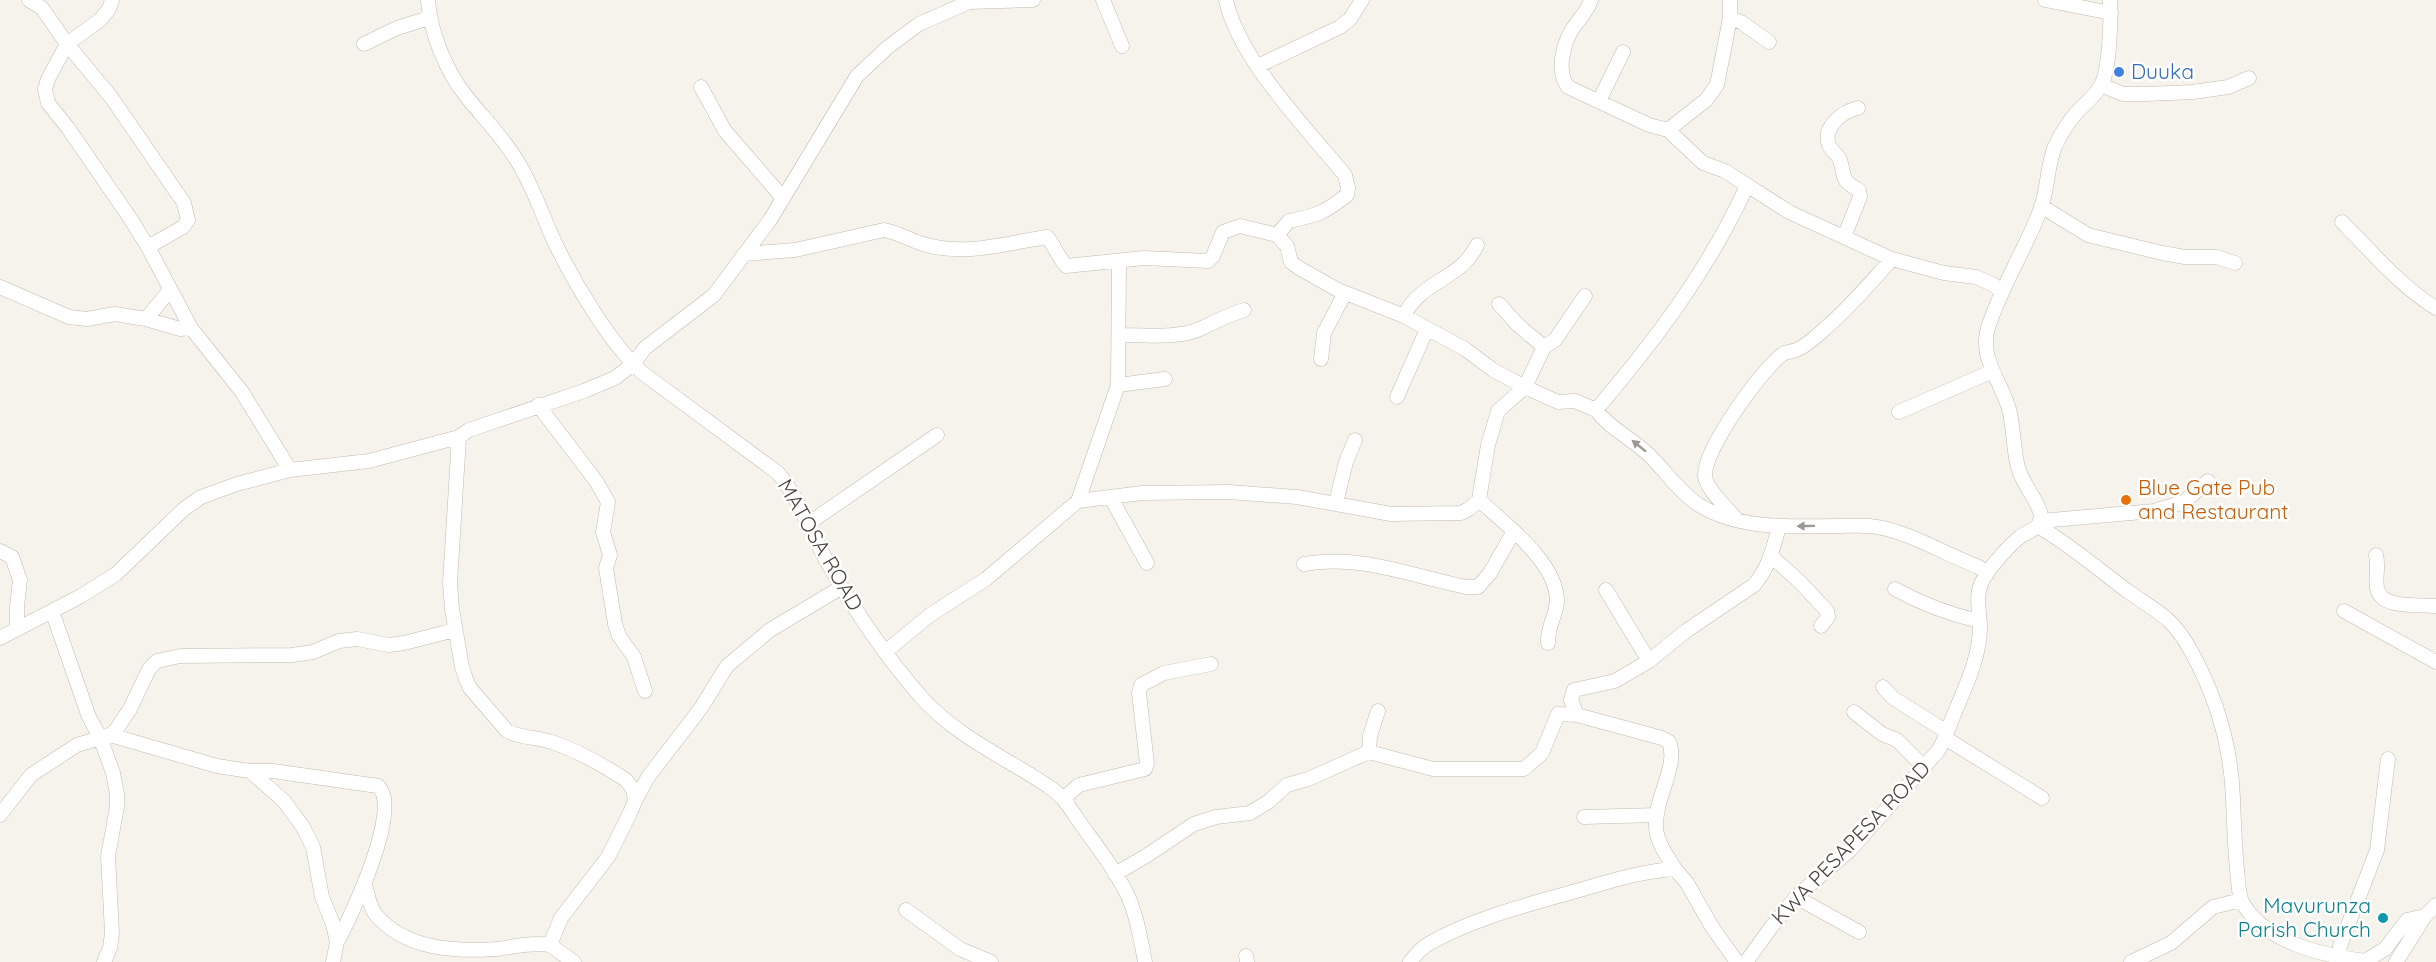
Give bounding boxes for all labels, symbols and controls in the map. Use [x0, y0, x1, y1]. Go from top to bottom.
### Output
place label: Duuka [2131, 58, 2194, 84]
marker: Duuka [2112, 65, 2126, 79]
one-way arrow [1631, 441, 1646, 453]
street label: MATOSA ROAD [773, 474, 869, 615]
place label: Blue Gate Pub and Restaurant [2138, 474, 2288, 524]
marker: Blue Gate Pub and Restaurant [2119, 493, 2133, 507]
one-way arrow [1796, 521, 1815, 531]
street label: KWA PESAPESA ROAD [1766, 755, 1935, 929]
place label: Mavurunza Parish Church [2238, 892, 2371, 942]
marker: Mavurunza Parish Church [2376, 911, 2390, 925]

